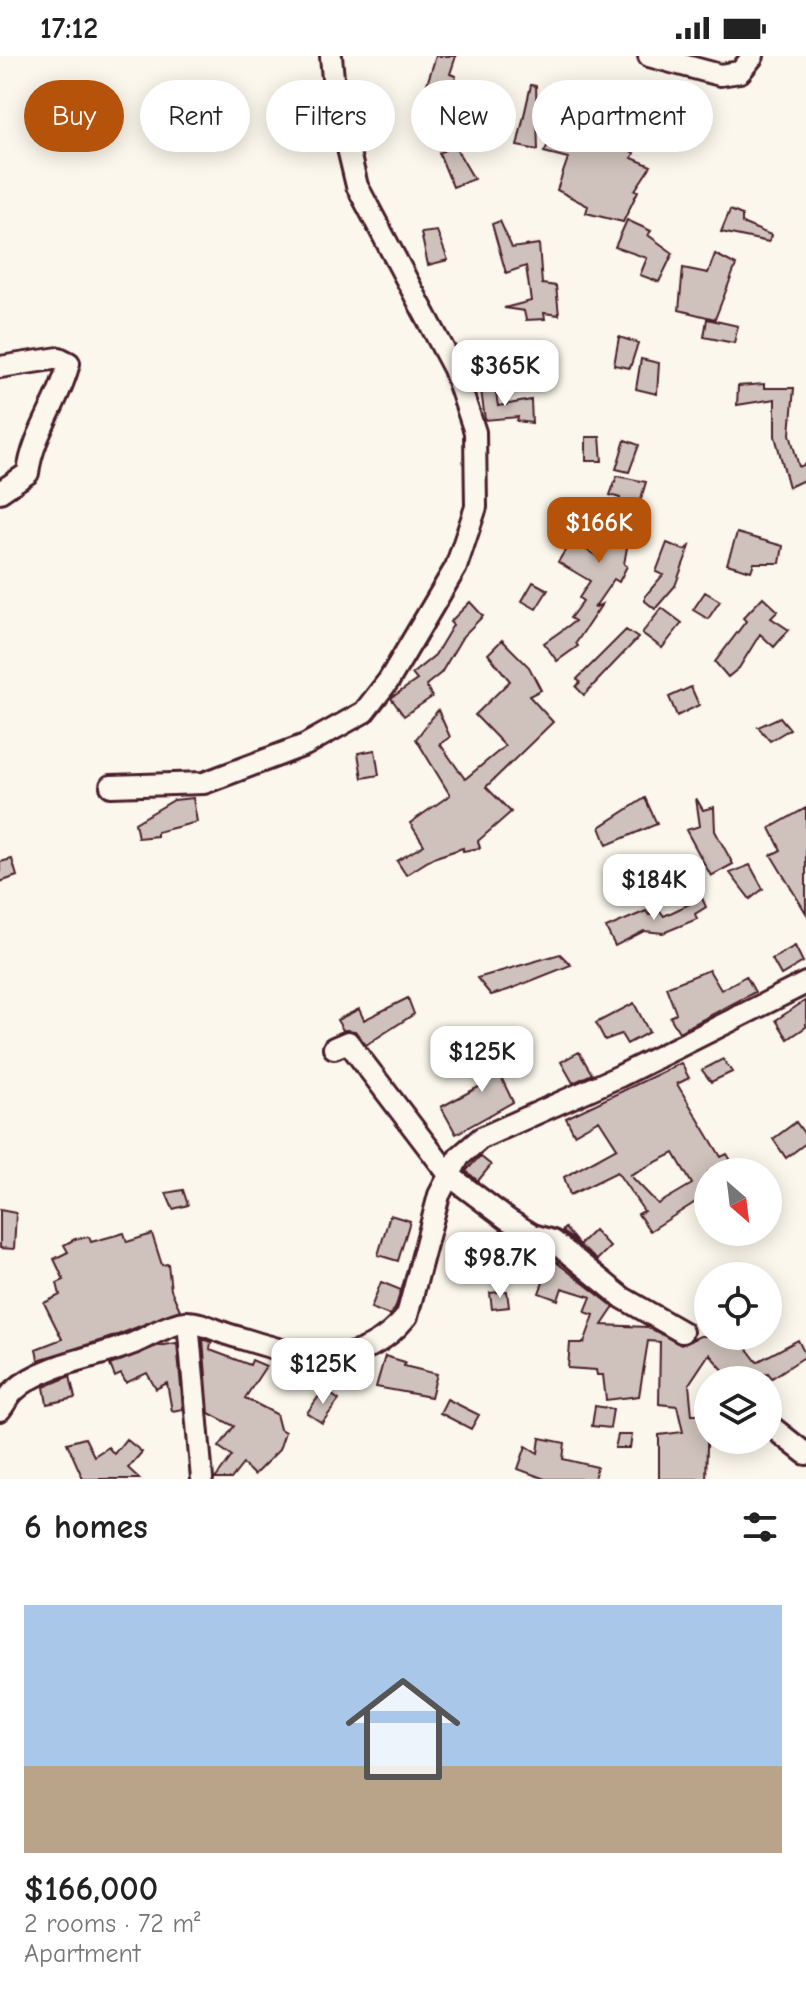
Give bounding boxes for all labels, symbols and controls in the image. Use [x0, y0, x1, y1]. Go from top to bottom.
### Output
text: 17:12 [40, 11, 98, 46]
chip: Buy [24, 80, 124, 152]
chip: Rent [140, 80, 250, 152]
chip: Filters [266, 80, 395, 152]
chip: New [411, 80, 516, 152]
chip: Apartment [532, 80, 713, 152]
pin: $365K [449, 340, 561, 408]
text: $365K [470, 351, 540, 381]
pin: $166K [543, 497, 655, 565]
text: $166K [565, 508, 633, 538]
pin: $184K [598, 854, 710, 922]
text: $184K [621, 865, 687, 895]
pin: $125K [426, 1026, 538, 1094]
text: $125K [448, 1037, 516, 1067]
north arrow [694, 1158, 782, 1246]
map controls [694, 1158, 782, 1454]
pin: $98.7K [435, 1232, 565, 1300]
text: $98.7K [463, 1243, 537, 1273]
button: locate [694, 1262, 782, 1350]
pin: $125K [267, 1338, 379, 1406]
text: $125K [289, 1349, 357, 1379]
button: layers [694, 1366, 782, 1454]
icon: filters [738, 1505, 782, 1549]
text: 6 homes [24, 1507, 148, 1547]
icon: home [331, 1657, 475, 1801]
text: $166,000 [24, 1869, 158, 1909]
text: 2 rooms · 72 m² [24, 1909, 201, 1939]
text: Apartment [24, 1939, 140, 1969]

